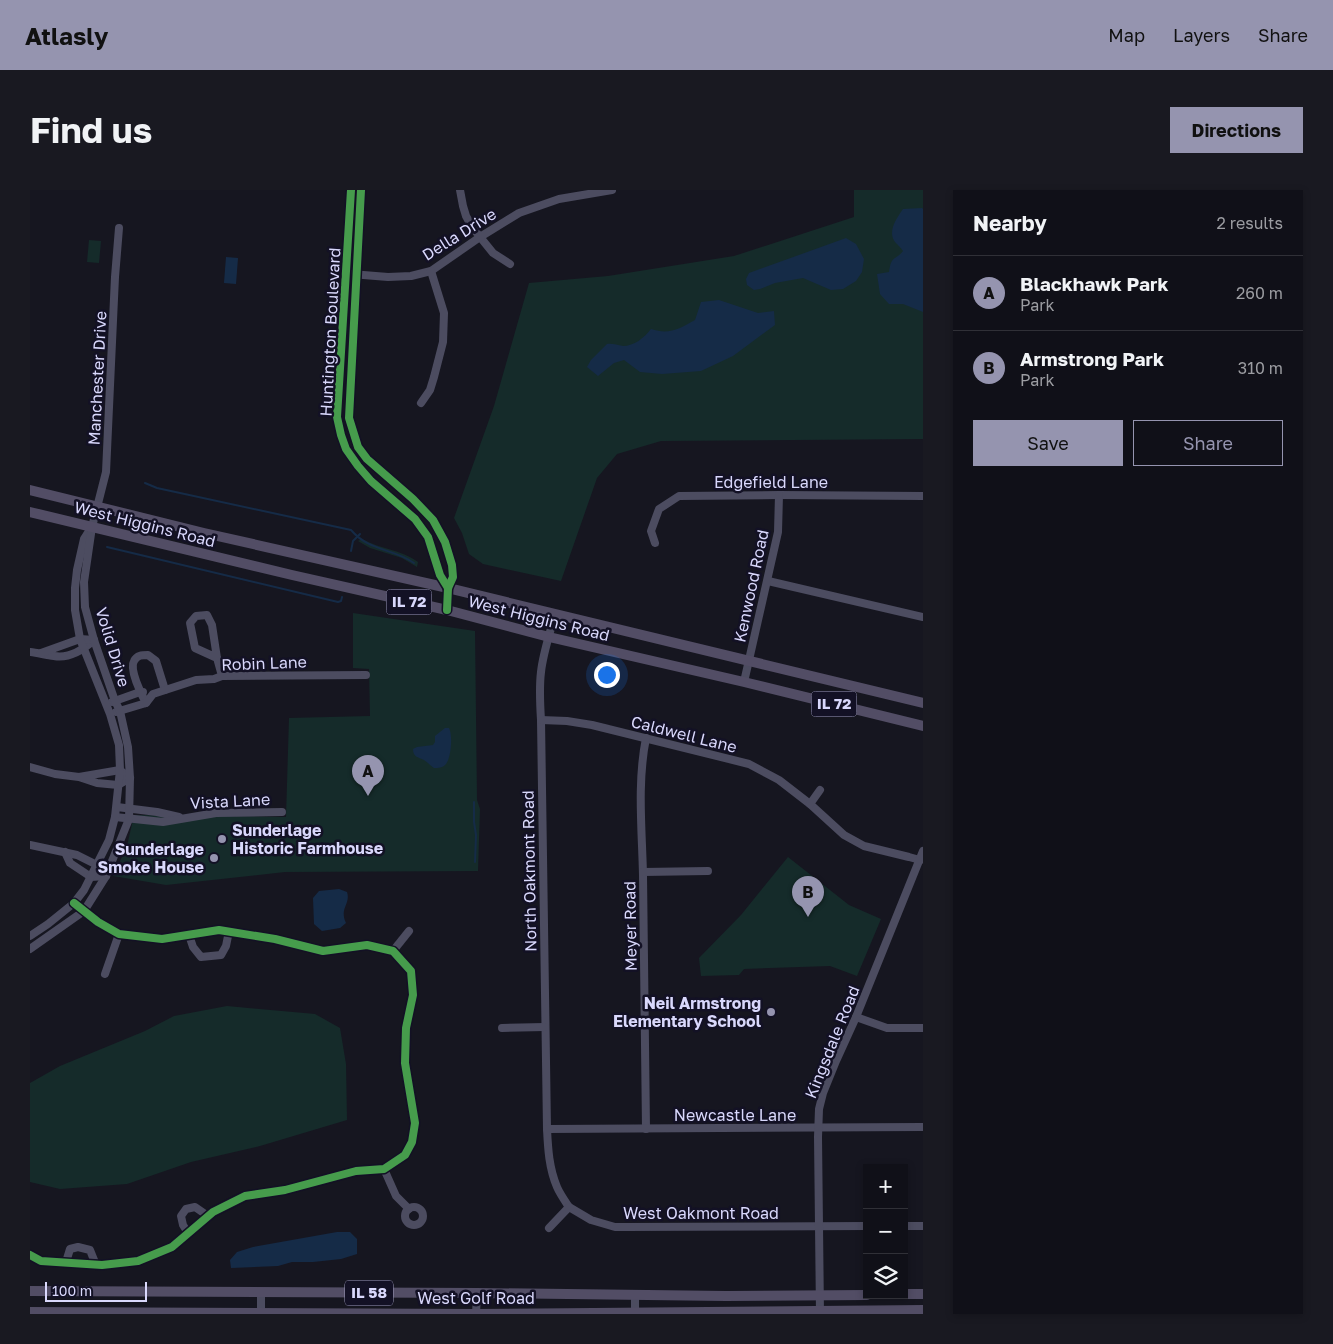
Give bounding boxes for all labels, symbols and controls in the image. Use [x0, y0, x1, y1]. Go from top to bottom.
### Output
text: Atlasly [25, 21, 108, 50]
text: Map [1108, 24, 1145, 46]
text: Layers [1173, 24, 1230, 46]
text: Share [1258, 24, 1308, 46]
button: Directions [1170, 107, 1303, 153]
text: Find us [30, 109, 152, 151]
street label: Della Drive [418, 203, 500, 265]
text: Nearby [973, 210, 1047, 236]
text: 2 results [1217, 213, 1283, 233]
street label: Huntington Boulevard [316, 247, 344, 417]
text: Blackhawk Park [1020, 272, 1169, 295]
text: A [983, 283, 995, 303]
text: 260 m [1236, 283, 1283, 303]
text: Park [1020, 295, 1055, 315]
street label: Manchester Drive [83, 310, 111, 446]
text: Armstrong Park [1020, 347, 1164, 370]
text: B [983, 358, 995, 378]
text: 310 m [1238, 358, 1283, 378]
text: Park [1020, 370, 1055, 390]
button: Save [973, 420, 1123, 466]
button: Share [1133, 420, 1283, 466]
street label: Edgefield Lane [714, 472, 828, 492]
street label: West Higgins Road [72, 497, 218, 551]
street label: Kenwood Road [729, 528, 773, 644]
road number: IL 72 [386, 590, 432, 614]
street label: West Higgins Road [466, 591, 612, 645]
street label: Volid Drive [91, 605, 135, 689]
street label: Robin Lane [221, 652, 307, 674]
your location [594, 662, 620, 688]
road number: IL 72 [812, 692, 856, 716]
street label: Caldwell Lane [629, 711, 739, 757]
pin: A [352, 755, 384, 796]
street label: Vista Lane [189, 789, 271, 813]
street label: North Oakmont Road [518, 790, 540, 952]
place label: Sunderlage Historic Farmhouse [232, 820, 383, 858]
marker: Sunderlage Historic Farmhouse [216, 833, 228, 845]
place label: Sunderlage Smoke House [98, 839, 204, 877]
marker: Sunderlage Smoke House [208, 852, 220, 864]
pin: B [792, 876, 824, 917]
street label: Meyer Road [619, 881, 641, 971]
street label: Kingsdale Road [800, 983, 864, 1101]
place label: Neil Armstrong Elementary School [613, 993, 762, 1031]
marker: Neil Armstrong Elementary School [765, 1006, 777, 1018]
street label: Newcastle Lane [674, 1105, 796, 1125]
map controls [863, 1164, 908, 1299]
button: + [863, 1164, 908, 1209]
street label: West Oakmont Road [623, 1203, 779, 1223]
button: − [863, 1209, 908, 1254]
button: layers [863, 1254, 908, 1299]
scale bar [45, 1279, 148, 1302]
road number: IL 58 [345, 1280, 393, 1306]
text: 100 m [52, 1282, 92, 1299]
street label: West Golf Road [417, 1288, 535, 1308]

